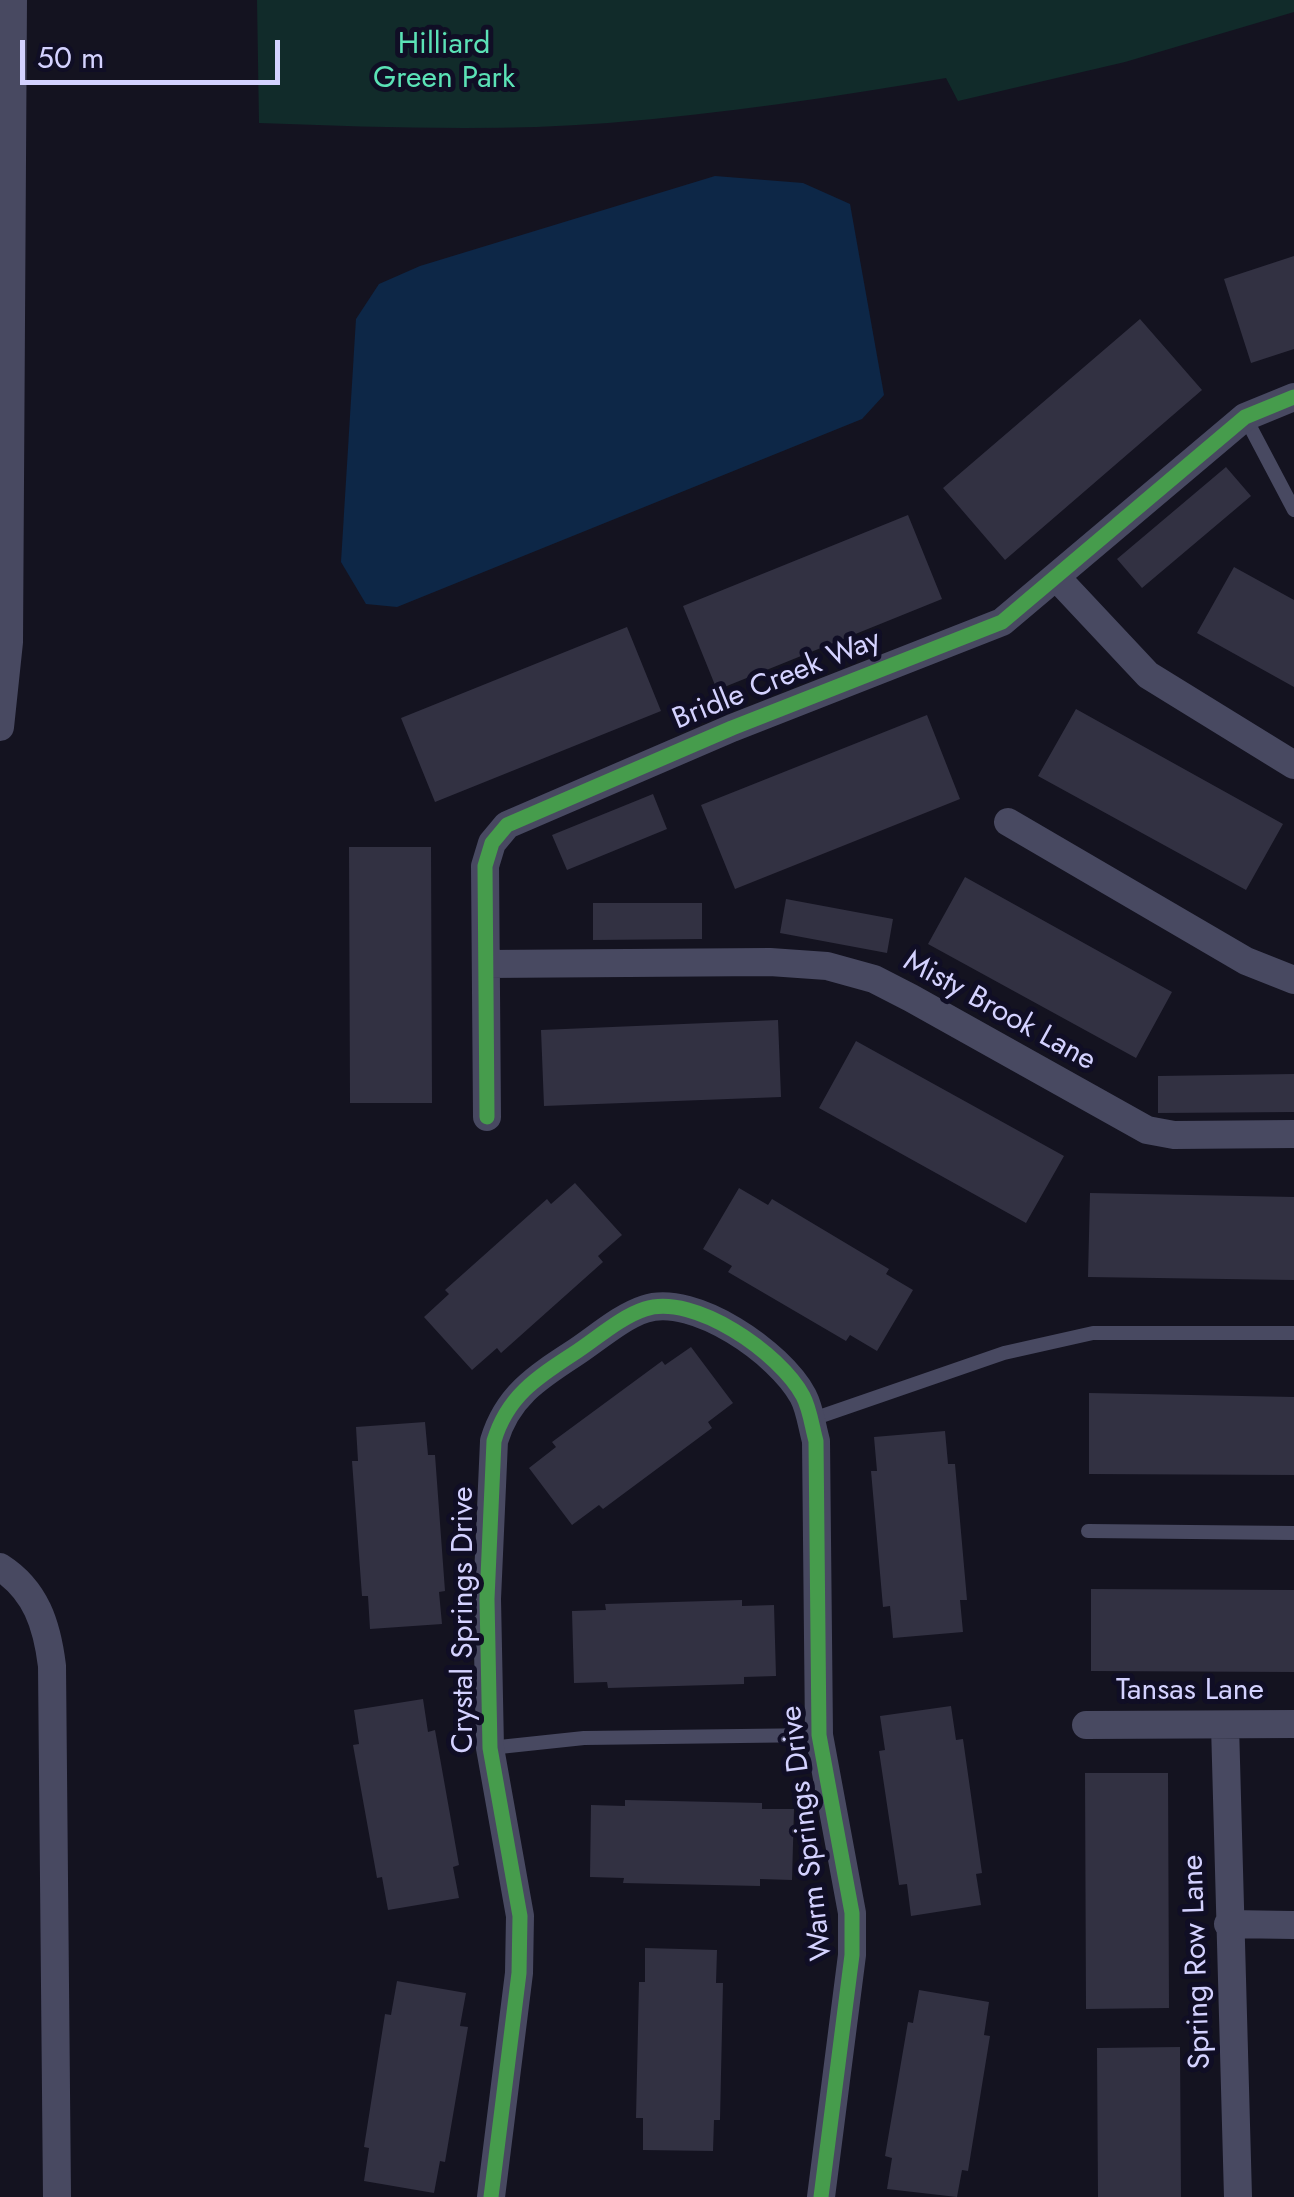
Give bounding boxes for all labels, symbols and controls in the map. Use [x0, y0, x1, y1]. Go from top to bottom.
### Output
scale bar [25, 20, 285, 82]
park label: Hilliard Green Park [373, 28, 515, 98]
text: 50 m [37, 36, 104, 79]
street label: Bridle Creek Way [668, 623, 886, 739]
street label: Misty Brook Lane [897, 944, 1101, 1080]
street label: Crystal Springs Drive [447, 1487, 483, 1753]
street label: Tansas Lane [1116, 1674, 1264, 1710]
street label: Warm Springs Drive [775, 1704, 841, 1962]
street label: Spring Row Lane [1176, 1854, 1220, 2070]

